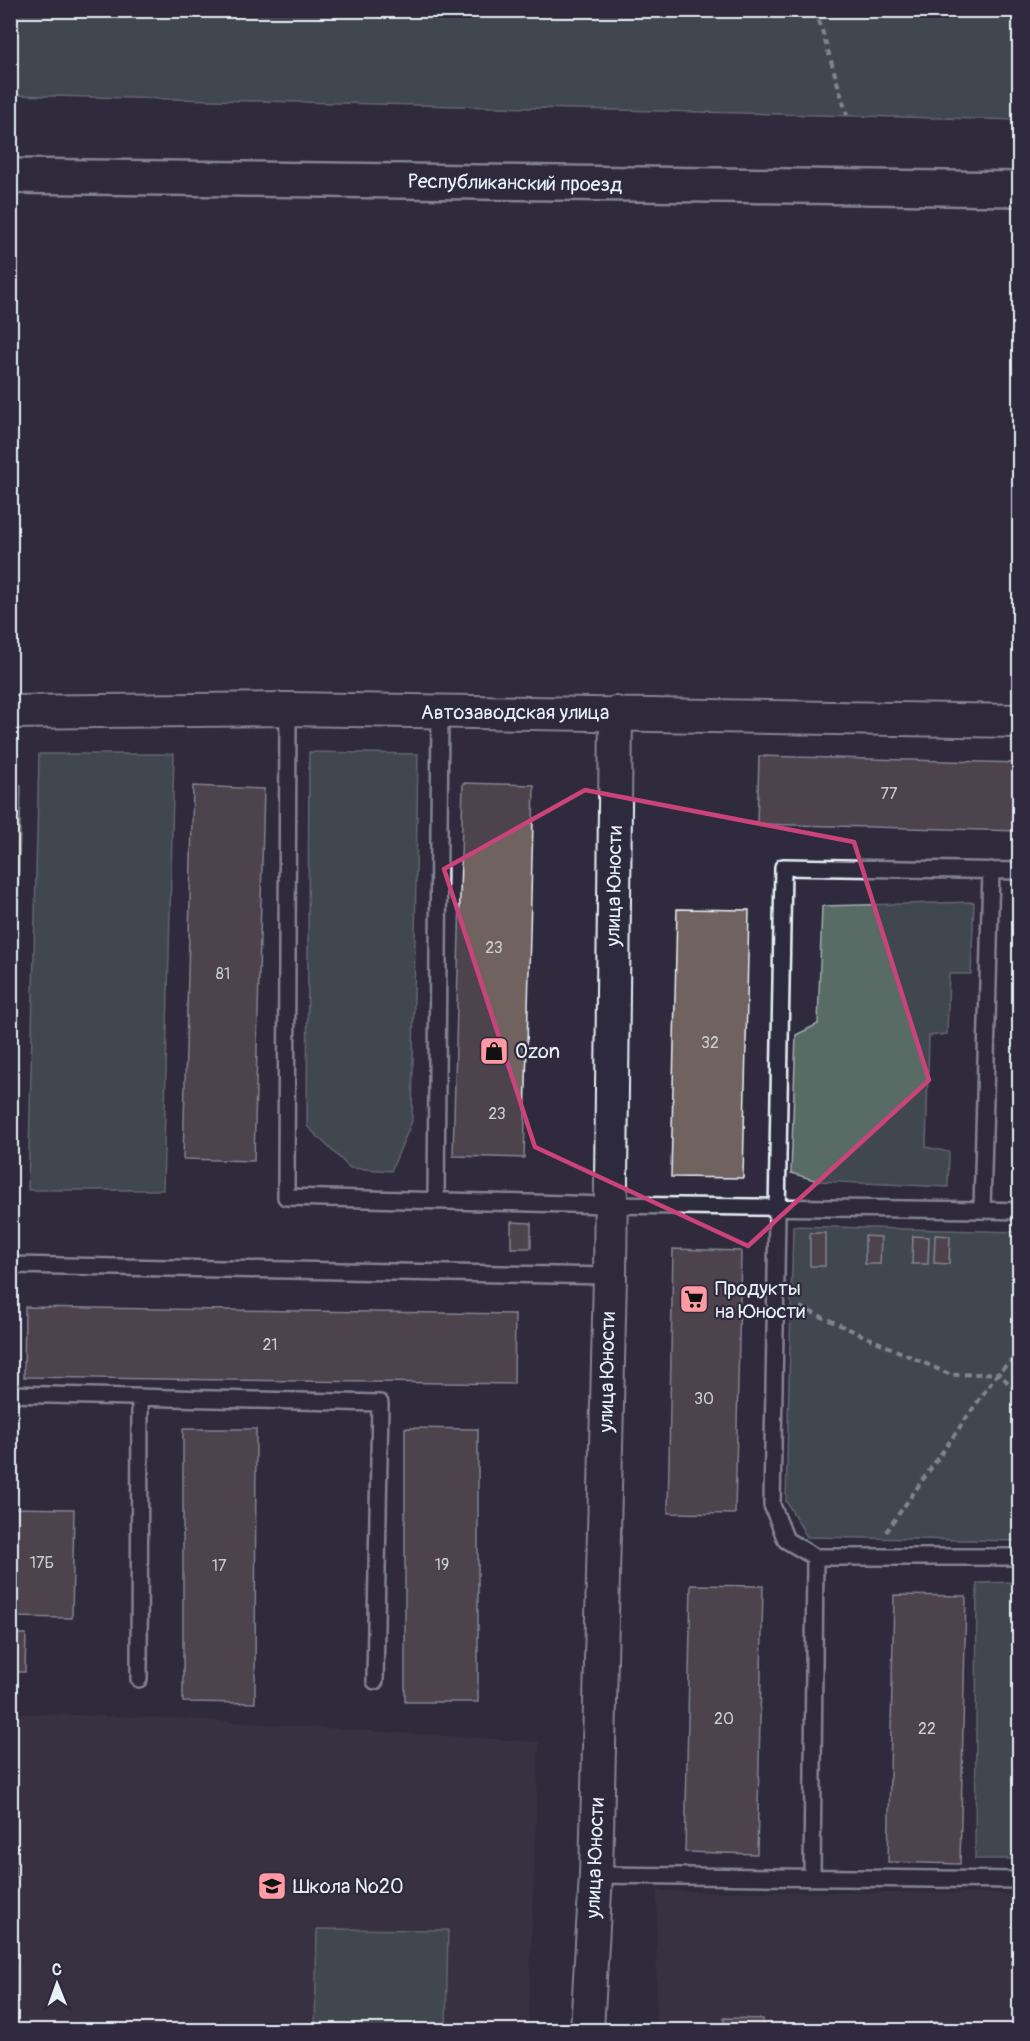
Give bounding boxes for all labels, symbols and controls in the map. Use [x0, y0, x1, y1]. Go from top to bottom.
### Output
street label: Республиканский проезд [408, 169, 622, 197]
street label: Автозаводская улица [421, 700, 609, 725]
house number: 77 [881, 784, 898, 804]
street label: улица Юности [600, 825, 628, 948]
house number: 23 [485, 938, 503, 958]
house number: 81 [216, 964, 230, 984]
house number: 32 [701, 1033, 719, 1053]
shop icon: Ozon [478, 1035, 510, 1067]
place label: Ozon [515, 1039, 560, 1064]
house number: 23 [488, 1104, 506, 1124]
place label: Продукты на Юности [715, 1276, 805, 1324]
supermarket icon: Продукты на Юности [678, 1283, 710, 1315]
street label: улица Юности [593, 1311, 621, 1434]
house number: 21 [262, 1335, 278, 1355]
house number: 30 [694, 1389, 714, 1409]
house number: 17Б [30, 1553, 54, 1573]
house number: 19 [435, 1555, 449, 1575]
house number: 17 [212, 1556, 227, 1576]
house number: 20 [714, 1709, 734, 1729]
house number: 22 [918, 1719, 936, 1739]
street label: улица Юности [580, 1797, 610, 1920]
school or university icon: Школа №20 [256, 1870, 288, 1902]
place label: Школа №20 [293, 1874, 404, 1899]
north arrow [27, 1954, 87, 2014]
text: С [52, 1960, 62, 1980]

